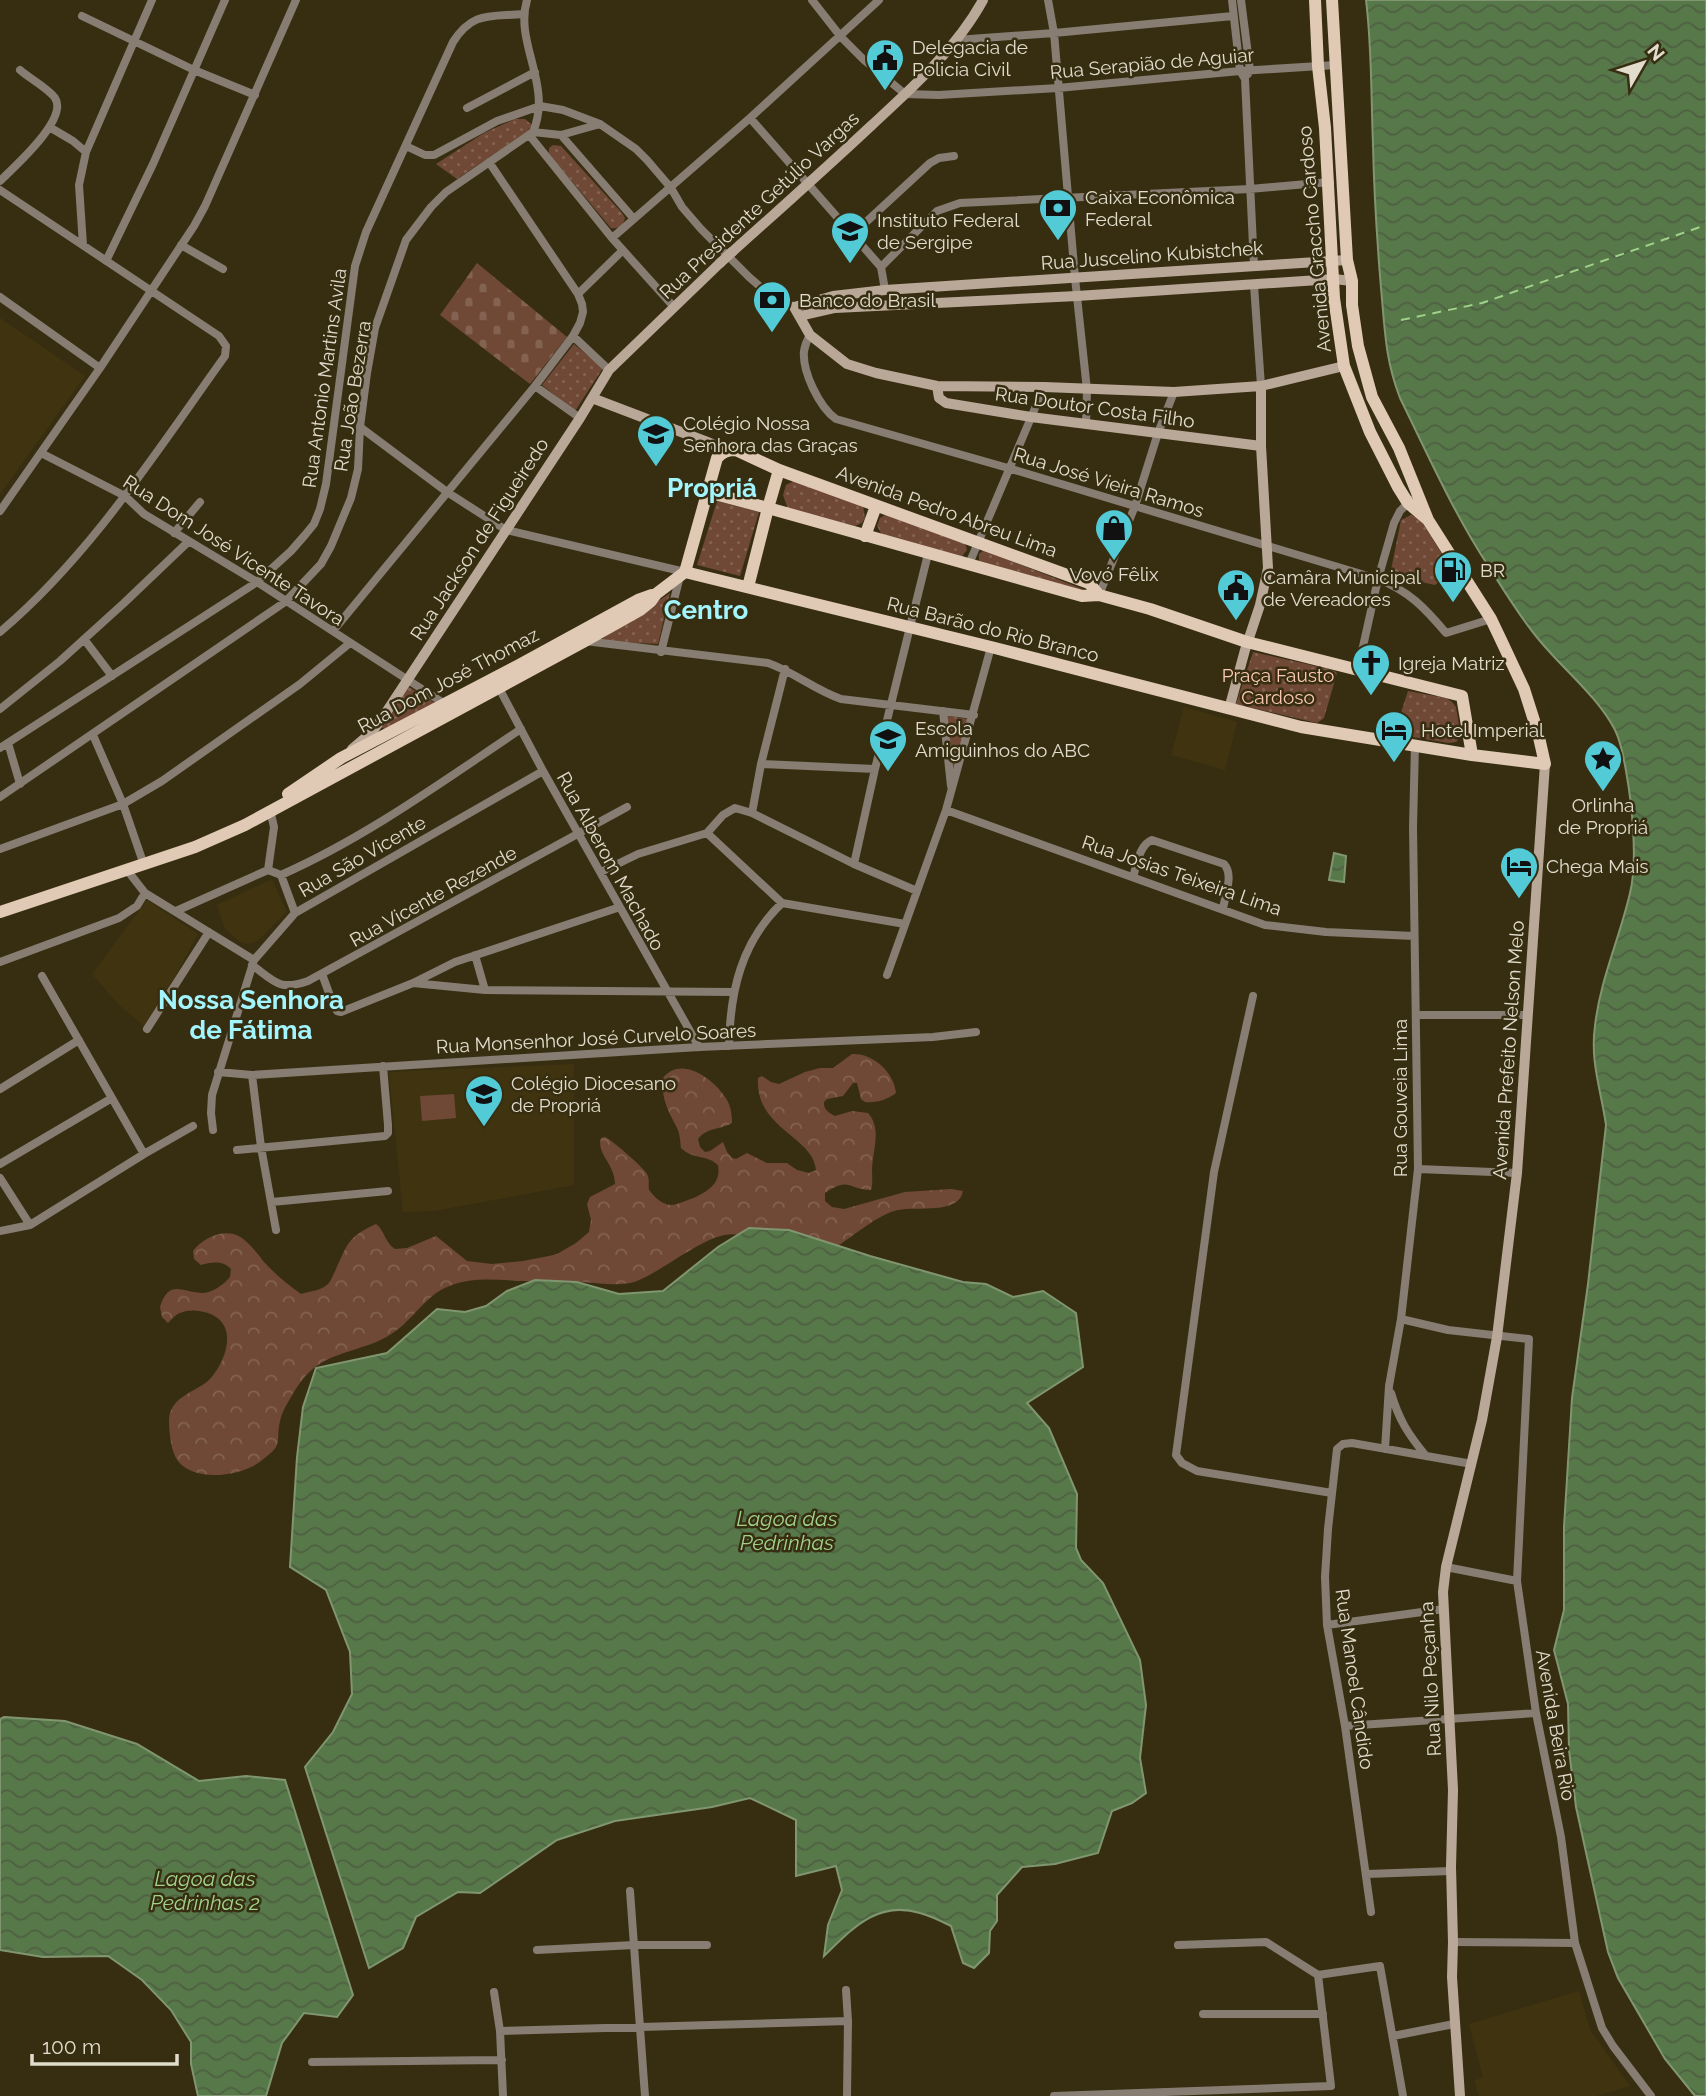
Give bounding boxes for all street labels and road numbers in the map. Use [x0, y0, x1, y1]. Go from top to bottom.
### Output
street label: Rua Serapião de Aguiar [1049, 43, 1255, 83]
street label: Rua Presidente Getúlio Vargas [655, 107, 863, 303]
street label: Avenida Graccho Cardoso [1293, 125, 1335, 353]
street label: Rua Juscelino Kubistchek [1040, 236, 1264, 274]
street label: Rua Antonio Martins Avila [298, 267, 350, 489]
street label: Rua João Bezerra [329, 319, 375, 473]
street label: Rua Doutor Costa Filho [994, 382, 1196, 432]
street label: Rua Jackson de Figueiredo [405, 434, 553, 644]
street label: Rua José Vieira Ramos [1011, 443, 1207, 521]
street label: Avenida Pedro Abreu Lima [834, 461, 1060, 561]
street label: Rua Dom José Vicente Tavora [119, 470, 349, 630]
street label: Rua Barão do Rio Branco [885, 592, 1101, 666]
street label: Rua Dom José Thomaz [354, 623, 542, 737]
street label: Rua Alberom Machado [553, 768, 669, 954]
street label: Rua São Vicente [295, 811, 429, 901]
street label: Rua Josias Teixeira Lima [1079, 830, 1285, 920]
street label: Rua Vicente Rezende [346, 841, 520, 951]
street label: Avenida Prefeito Nelson Melo [1488, 920, 1528, 1180]
street label: Rua Monsenhor José Curvelo Soares [435, 1019, 757, 1057]
street label: Rua Gouveia Lima [1389, 1019, 1411, 1177]
street label: Rua Manoel Cândido [1331, 1587, 1379, 1771]
street label: Rua Nilo Peçanha [1415, 1601, 1445, 1757]
street label: Avenida Beira Rio [1532, 1648, 1580, 1802]

